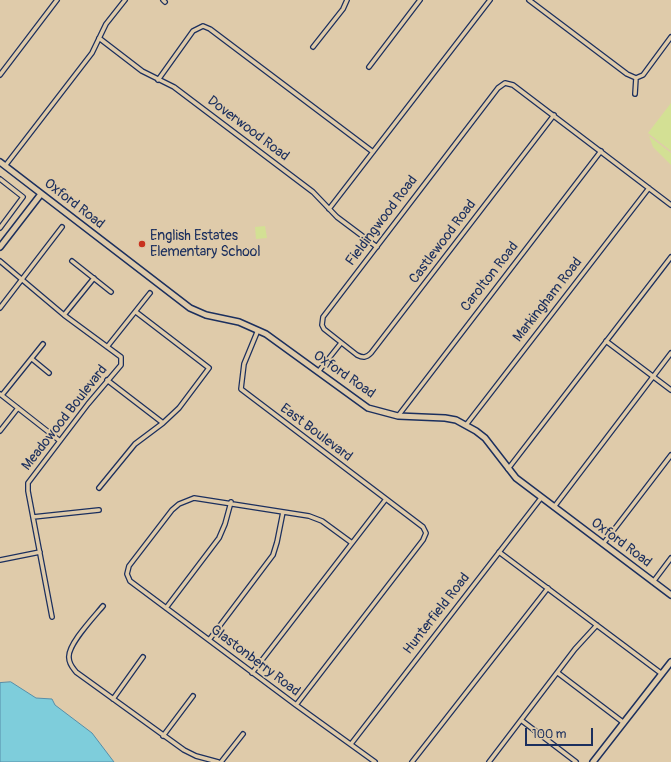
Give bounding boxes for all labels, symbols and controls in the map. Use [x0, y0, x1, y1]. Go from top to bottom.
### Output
street label: Doverwood Road [204, 93, 292, 165]
street label: Fieldingwood Road [343, 173, 421, 269]
street label: Oxford Road [41, 175, 107, 233]
street label: Castlewood Road [406, 197, 480, 287]
place label: English Estates Elementary School [150, 228, 261, 260]
marker: English Estates Elementary School [137, 239, 147, 249]
street label: Carolton Road [458, 239, 522, 315]
street label: Markingham Road [510, 254, 586, 346]
street label: Oxford Road [310, 348, 378, 402]
street label: Meadowood Boulevard [19, 362, 111, 474]
street label: East Boulevard [277, 400, 355, 466]
street label: Oxford Road [587, 515, 655, 571]
street label: Hunterfield Road [400, 570, 474, 658]
street label: Glastonberry Road [207, 622, 303, 700]
scale bar [527, 720, 595, 746]
text: 100 m [532, 727, 566, 742]

